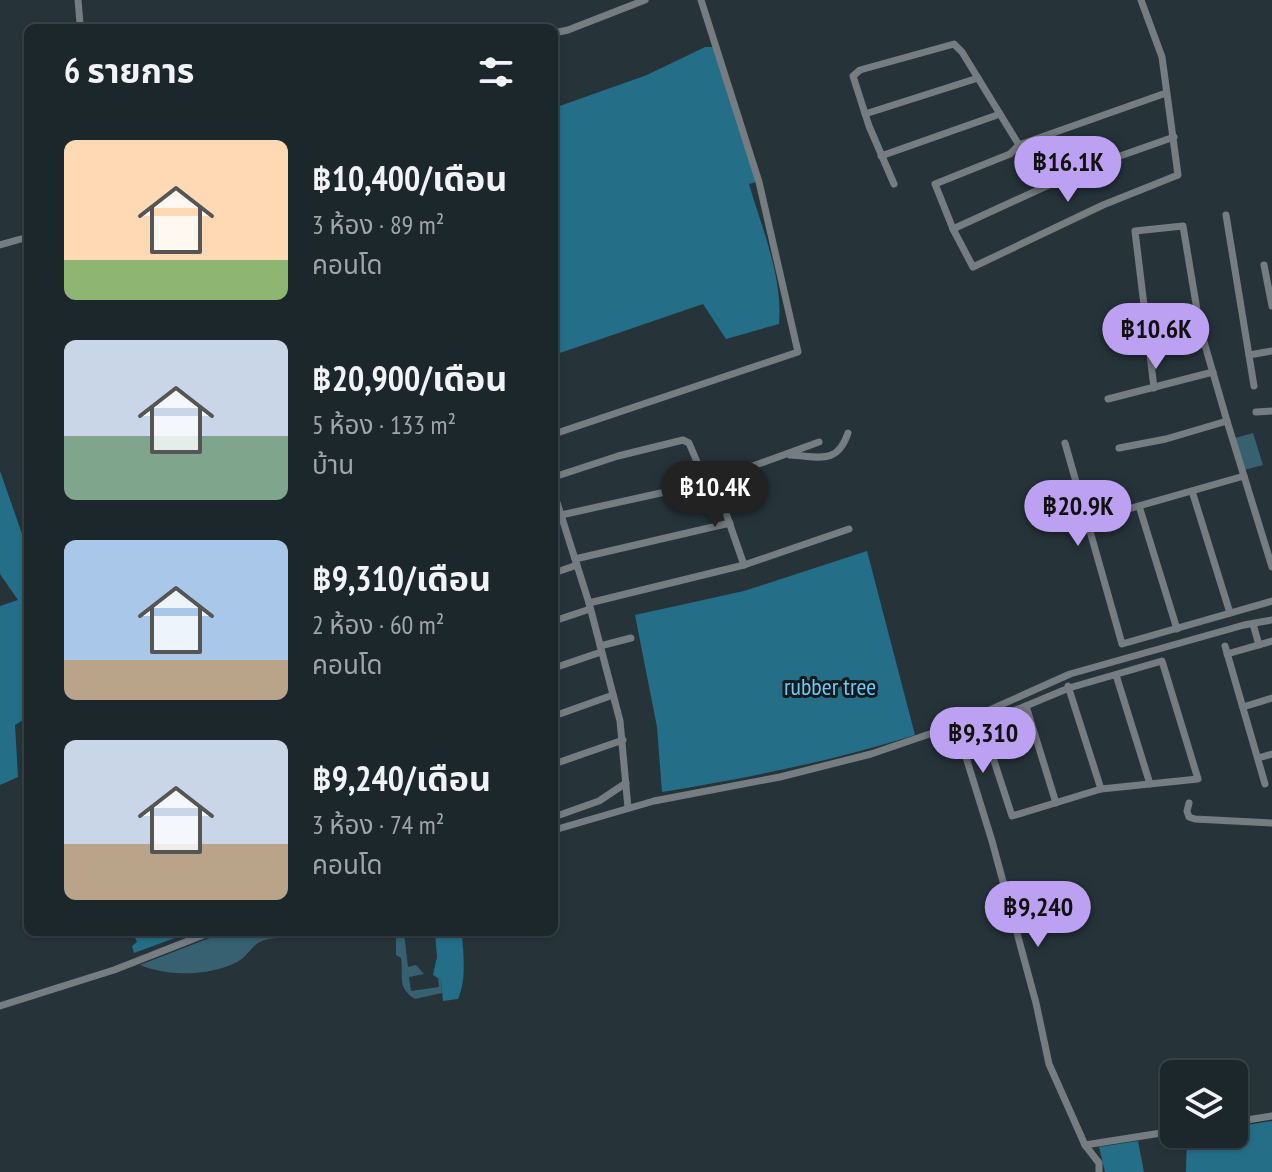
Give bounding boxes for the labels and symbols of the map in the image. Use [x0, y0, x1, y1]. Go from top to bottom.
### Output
pin: ฿16.1K [1003, 136, 1133, 204]
pin: ฿10.6K [1091, 303, 1221, 371]
pin: ฿10.4K [650, 461, 780, 529]
pin: ฿20.9K [1013, 480, 1143, 548]
park label: rubber tree [784, 671, 876, 702]
pin: ฿9,310 [918, 707, 1048, 775]
pin: ฿9,240 [973, 881, 1103, 949]

